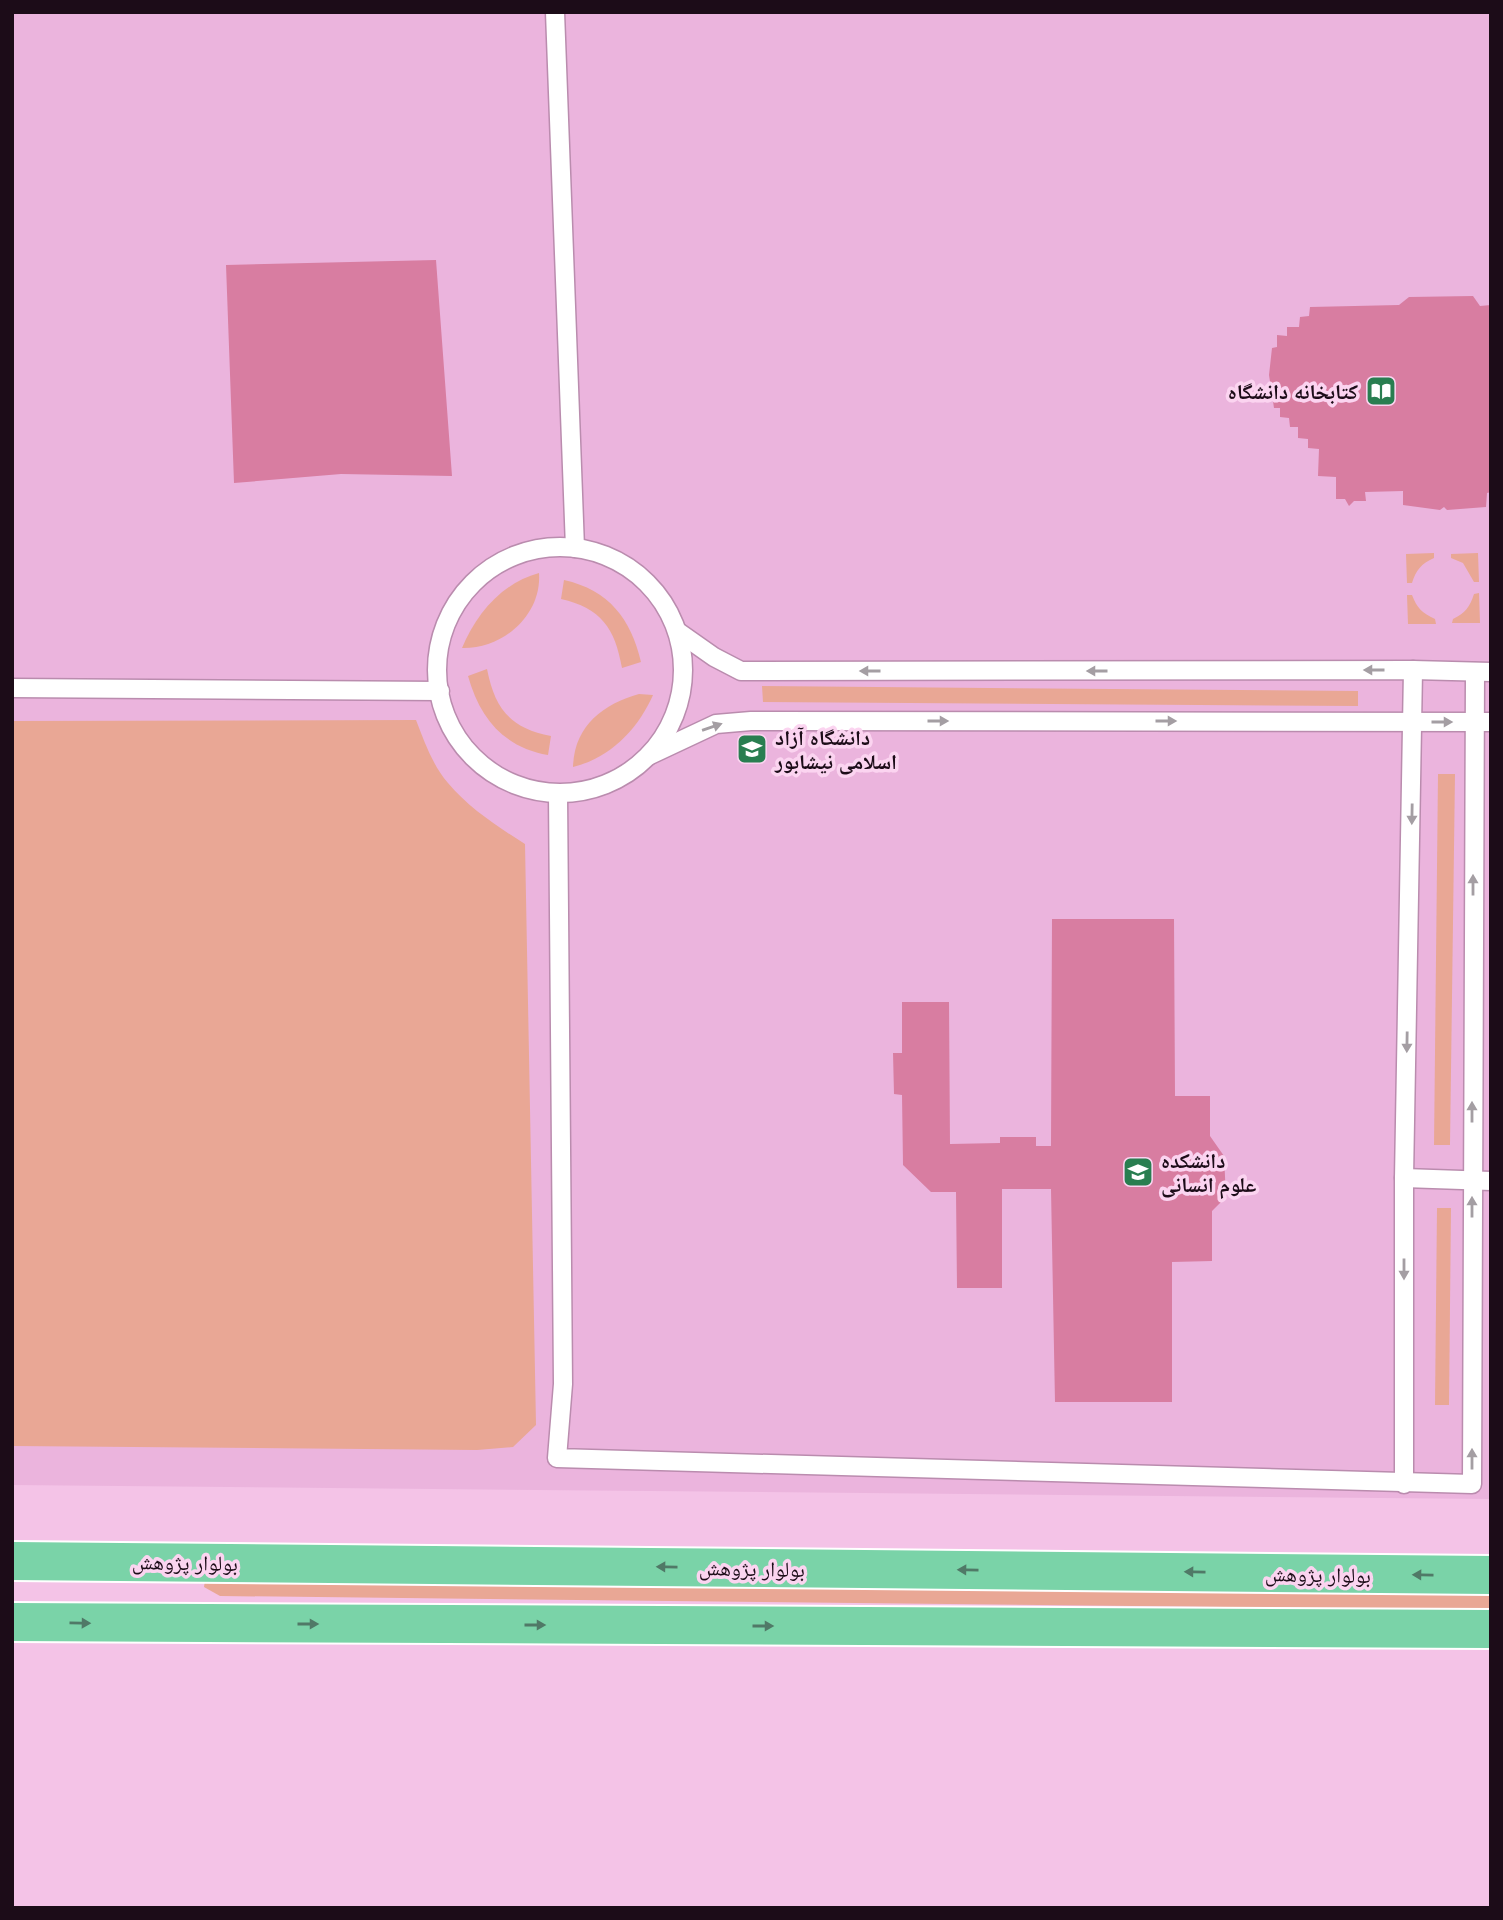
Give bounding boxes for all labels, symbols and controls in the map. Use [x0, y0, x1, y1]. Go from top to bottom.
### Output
library icon: کتابخانه دانشگاه [1364, 374, 1398, 408]
place label: کتابخانه دانشگاه [1228, 378, 1358, 404]
one-way arrow [1362, 664, 1384, 676]
one-way arrow [858, 665, 880, 677]
one-way arrow [1086, 665, 1108, 677]
one-way arrow [928, 715, 950, 727]
one-way arrow [1155, 715, 1177, 727]
one-way arrow [1432, 716, 1454, 727]
one-way arrow [702, 721, 723, 732]
place label: دانشگاه آزاد اسلامی نیشابور [774, 724, 897, 775]
school or university icon: دانشگاه آزاد اسلامی نیشابور [735, 732, 769, 766]
one-way arrow [1406, 803, 1417, 825]
one-way arrow [1468, 874, 1479, 896]
one-way arrow [1402, 1031, 1413, 1053]
one-way arrow [1466, 1101, 1478, 1123]
place label: دانشکده علوم انسانی [1161, 1147, 1256, 1199]
school or university icon: دانشکده علوم انسانی [1121, 1155, 1155, 1189]
one-way arrow [1466, 1196, 1478, 1218]
one-way arrow [1398, 1258, 1410, 1280]
one-way arrow [1466, 1448, 1478, 1470]
street label: بولوار پژوهش [132, 1548, 238, 1577]
street label: بولوار پژوهش [699, 1554, 805, 1583]
street label: بولوار پژوهش [1265, 1560, 1371, 1589]
one-way arrow [655, 1561, 677, 1573]
one-way arrow [956, 1564, 978, 1576]
one-way arrow [1184, 1566, 1206, 1578]
one-way arrow [1411, 1569, 1433, 1580]
one-way arrow [70, 1617, 92, 1629]
one-way arrow [297, 1618, 319, 1630]
one-way arrow [525, 1619, 547, 1631]
one-way arrow [752, 1620, 774, 1632]

